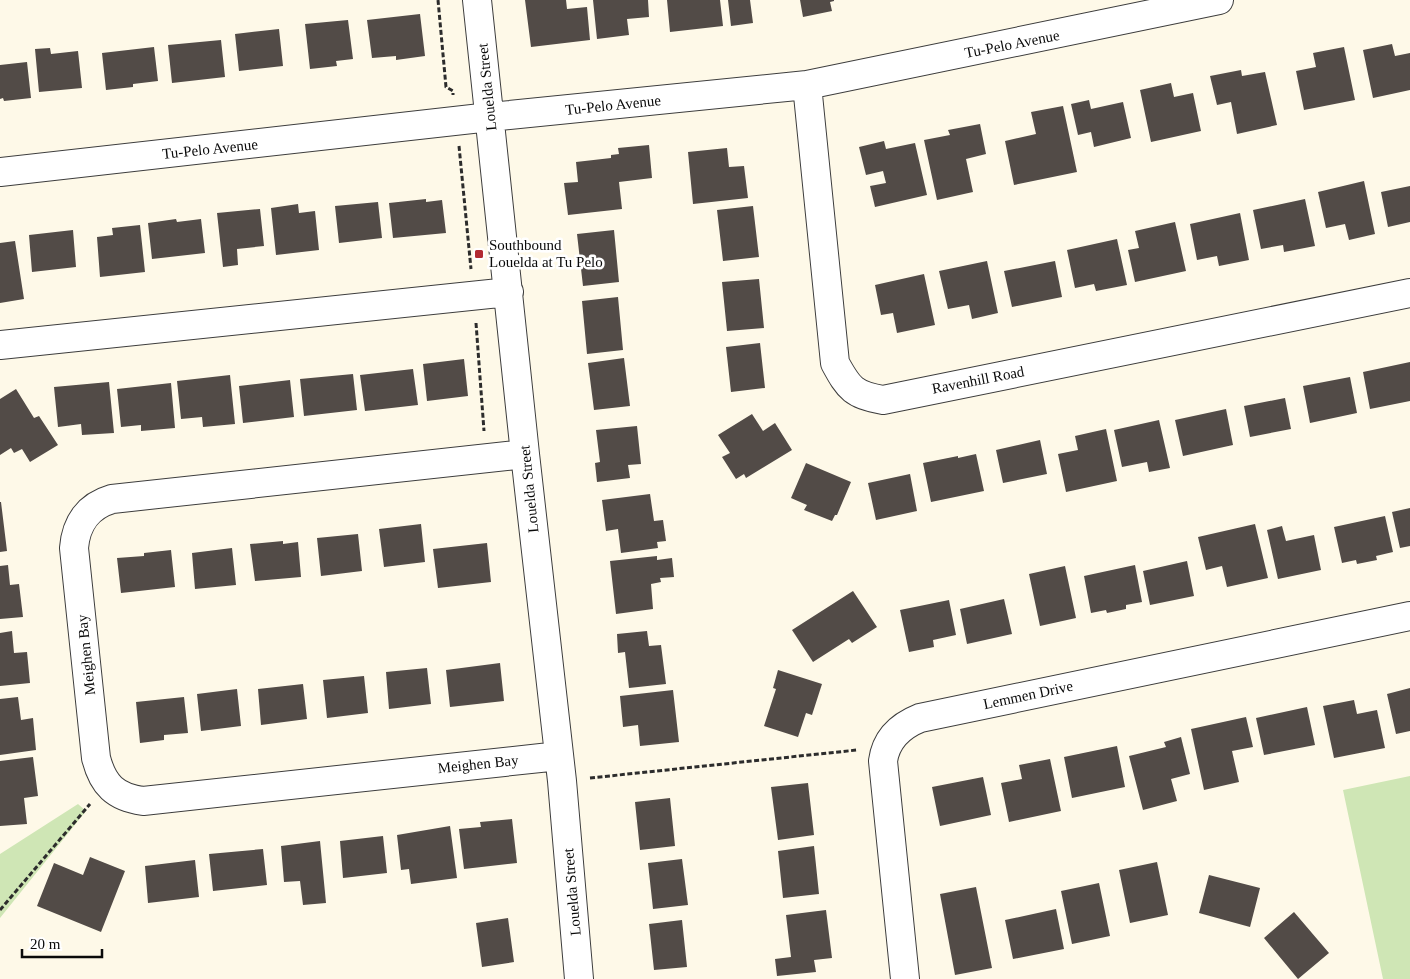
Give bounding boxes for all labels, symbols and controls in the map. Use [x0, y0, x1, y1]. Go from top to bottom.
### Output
street label: Tu-Pelo Avenue [963, 27, 1061, 61]
street label: Louelda Street [474, 42, 500, 132]
street label: Tu-Pelo Avenue [564, 92, 662, 118]
street label: Tu-Pelo Avenue [161, 136, 259, 162]
place label: Southbound Louelda at Tu Pelo [489, 237, 603, 270]
marker: Southbound Louelda at Tu Pelo [473, 248, 485, 260]
street label: Ravenhill Road [930, 363, 1026, 397]
street label: Louelda Street [516, 444, 542, 534]
street label: Meighen Bay [74, 613, 98, 696]
street label: Lemmen Drive [982, 678, 1075, 712]
street label: Meighen Bay [437, 752, 520, 776]
street label: Louelda Street [560, 847, 584, 936]
scale bar [22, 926, 102, 958]
text: 20 m [30, 936, 61, 952]

